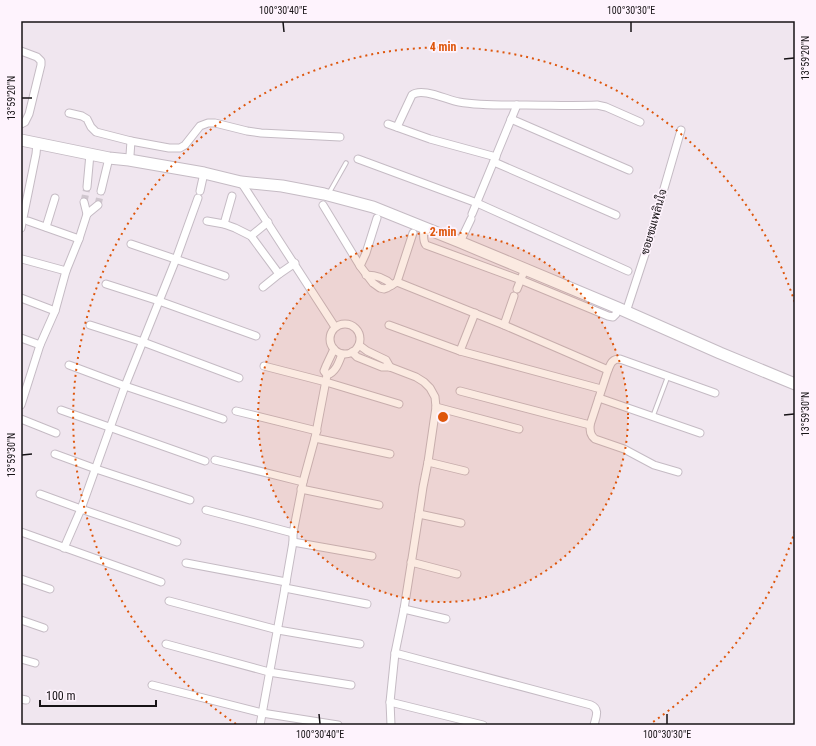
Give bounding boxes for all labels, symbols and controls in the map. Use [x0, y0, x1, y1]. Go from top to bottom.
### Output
text: 100°30'40"E [259, 5, 307, 16]
text: 100°30'30"E [607, 5, 655, 16]
text: 13°59'20"N [800, 36, 811, 80]
text: 4 min [430, 40, 456, 54]
text: 13°59'20"N [6, 76, 17, 120]
street label: ซอยชมเพลินใจ [636, 187, 670, 256]
text: 2 min [430, 225, 456, 239]
text: 13°59'30"N [800, 392, 811, 436]
centre of rings [436, 410, 450, 424]
text: 13°59'30"N [6, 433, 17, 477]
scale bar [40, 682, 156, 708]
text: 100 m [46, 689, 76, 703]
text: 100°30'40"E [296, 729, 344, 740]
text: 100°30'30"E [643, 729, 691, 740]

